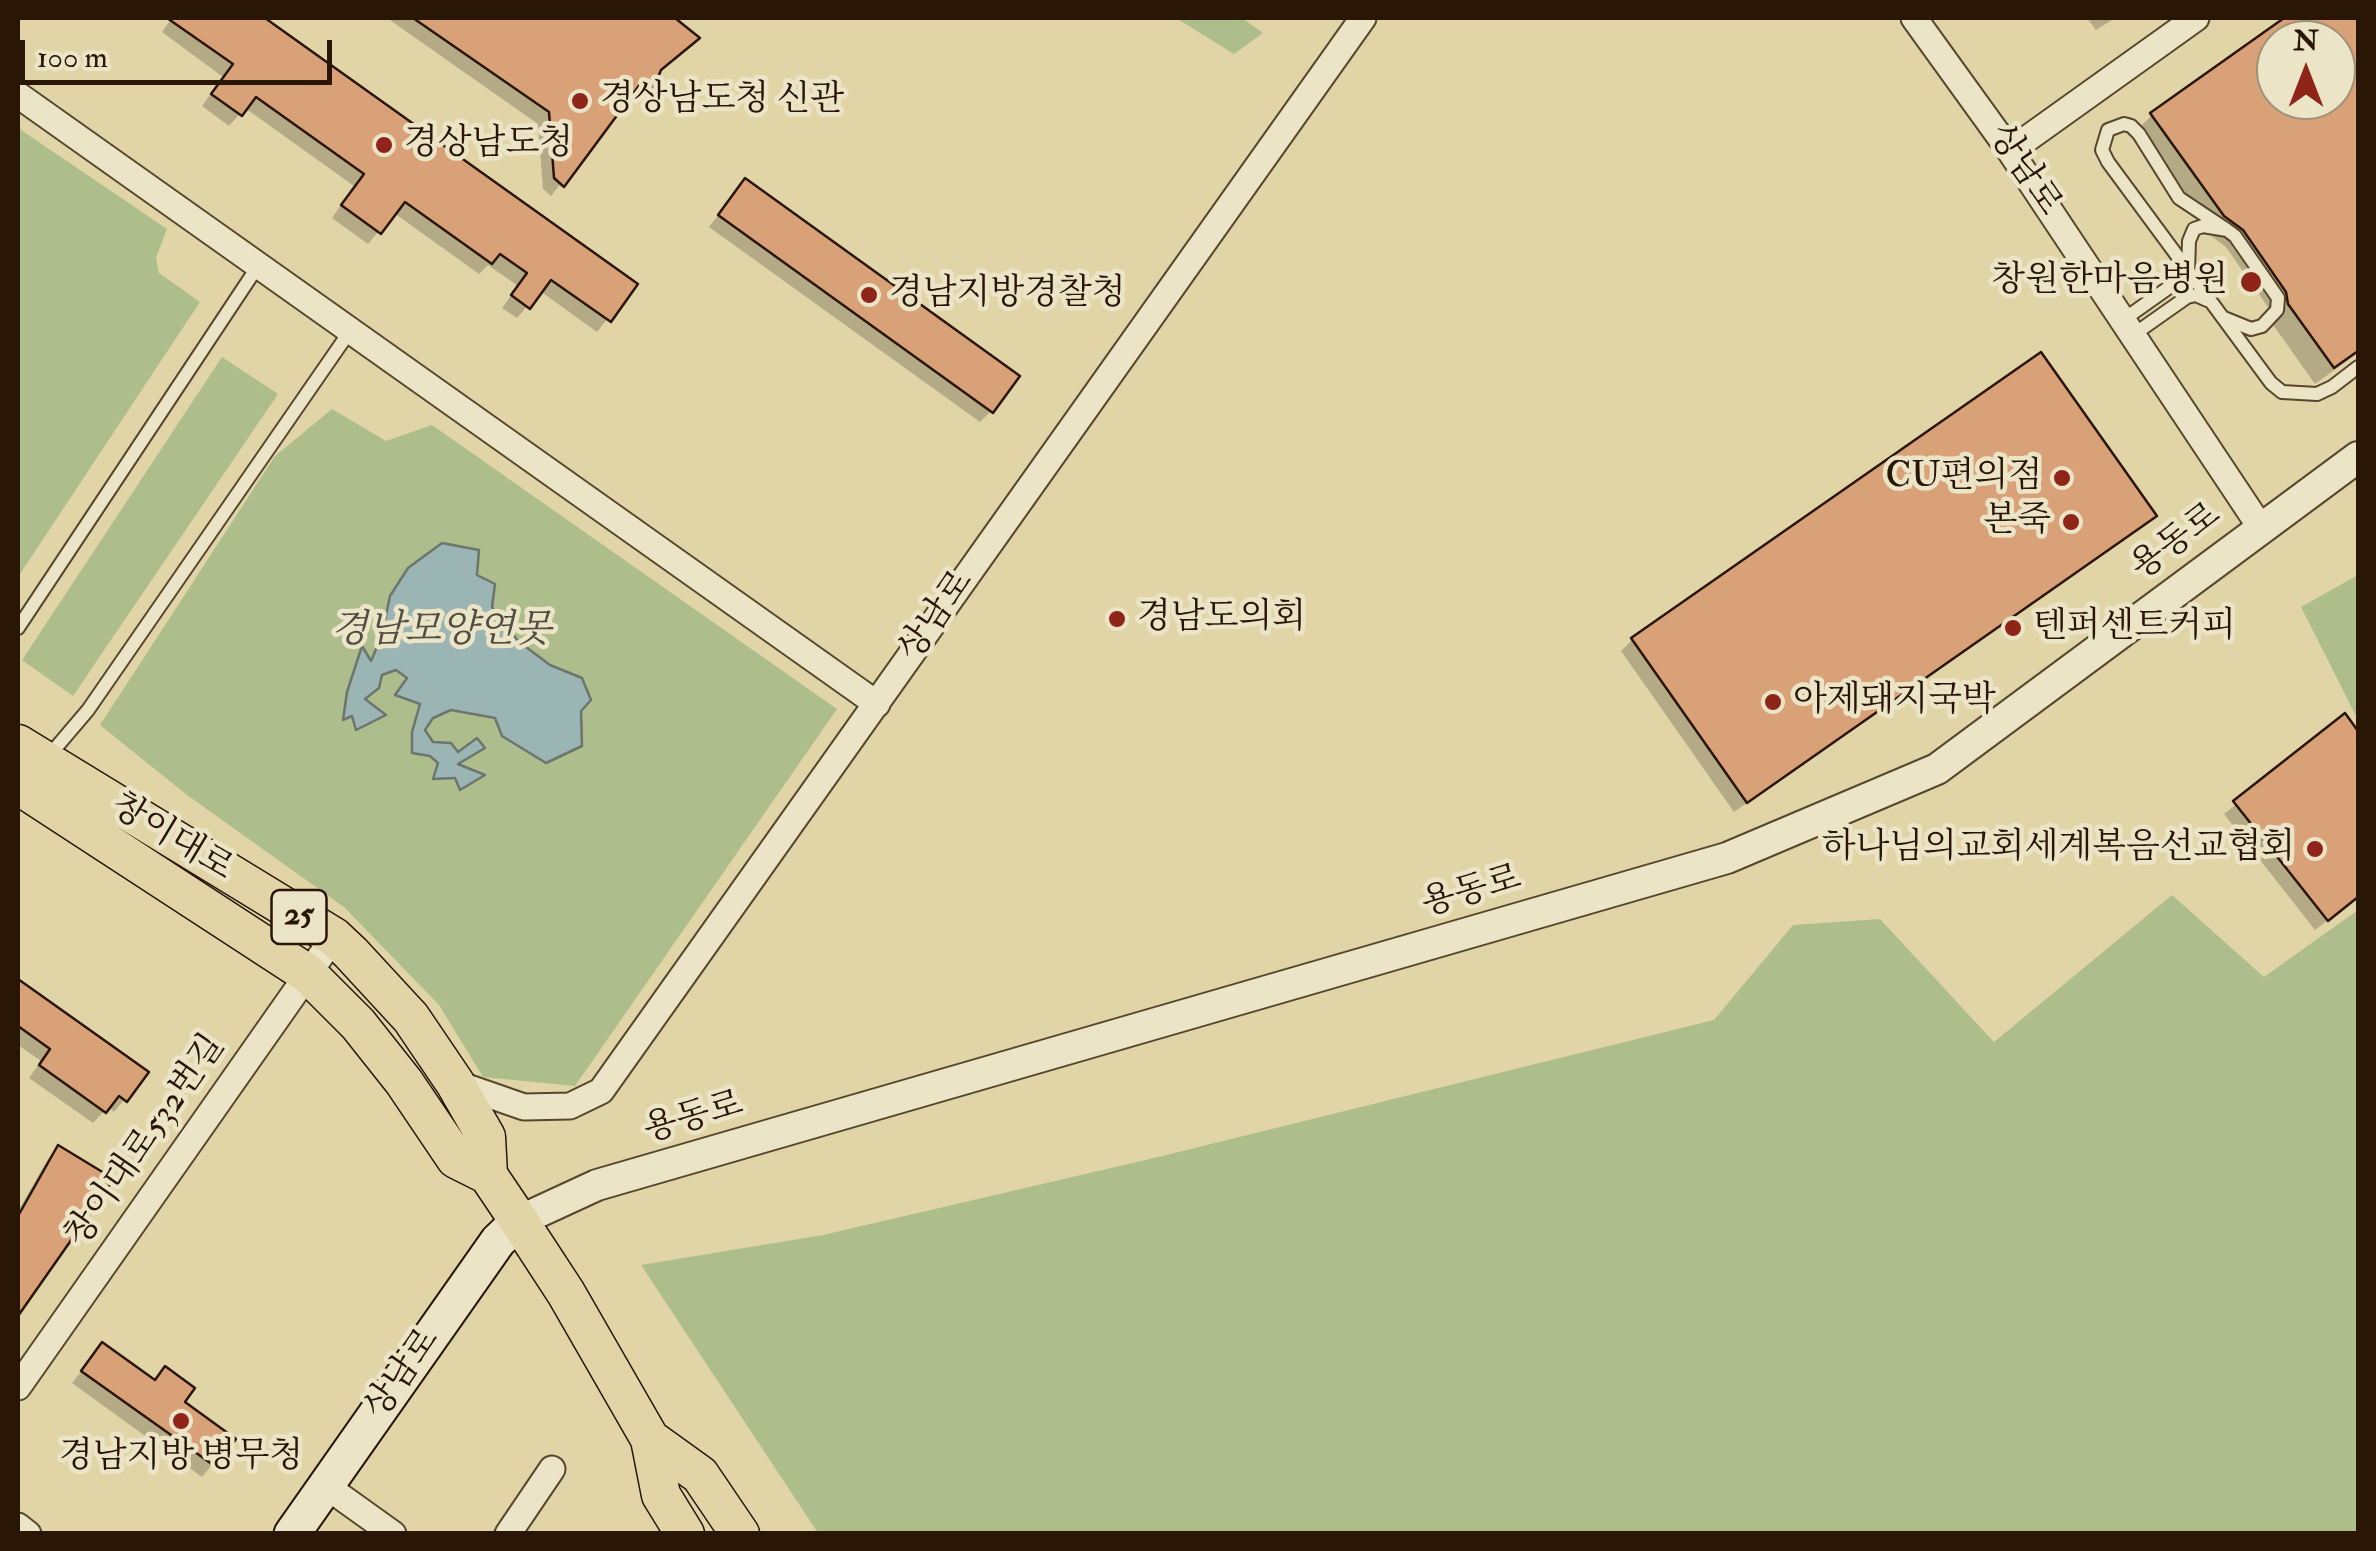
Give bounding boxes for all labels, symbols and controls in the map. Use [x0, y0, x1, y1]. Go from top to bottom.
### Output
scale bar [25, 20, 338, 82]
north arrow [2256, 20, 2356, 120]
text: N [2293, 24, 2319, 59]
text: 100 m [37, 39, 108, 76]
place label: 경상남도청 신관 [600, 80, 844, 122]
marker: 경상남도청 신관 [569, 90, 591, 112]
street label: 상남로 [1977, 117, 2069, 225]
place label: 경상남도청 [404, 124, 573, 166]
marker: 경상남도청 [373, 134, 395, 156]
place label: 창원한마음병원 [1991, 261, 2228, 303]
marker: 창원한마음병원 [2238, 269, 2264, 295]
place label: 경남지방경찰청 [889, 274, 1126, 316]
marker: 경남지방경찰청 [858, 284, 880, 306]
place label: CU편의점 [1886, 457, 2042, 499]
marker: CU편의점 [2051, 467, 2073, 489]
street label: 용동로 [2124, 496, 2230, 590]
place label: 본죽 [1983, 501, 2051, 543]
marker: 본죽 [2060, 511, 2082, 533]
street label: 상남로 [892, 563, 984, 671]
place label: 경남도의회 [1137, 598, 1306, 640]
place label: 텐퍼센트커피 [2033, 607, 2236, 649]
marker: 경남도의회 [1106, 608, 1128, 630]
water label: 경남모양연못 [331, 610, 551, 656]
marker: 텐퍼센트커피 [2002, 617, 2024, 639]
place label: 아제돼지국박 [1793, 681, 1996, 723]
marker: 아제돼지국박 [1762, 691, 1784, 713]
street label: 창이대로 [102, 786, 240, 892]
place label: 하나님의교회세계복음선교협회 [1822, 828, 2295, 870]
marker: 하나님의교회세계복음선교협회 [2304, 838, 2326, 860]
street label: 용동로 [1417, 859, 1527, 927]
road number: 25 [272, 890, 326, 944]
street label: 창이대로532번길 [58, 1028, 236, 1256]
street label: 용동로 [639, 1085, 749, 1153]
street label: 상남로 [358, 1321, 450, 1429]
marker: 경남지방 병무청 [170, 1410, 192, 1432]
place label: 경남지방 병무청 [59, 1437, 303, 1479]

